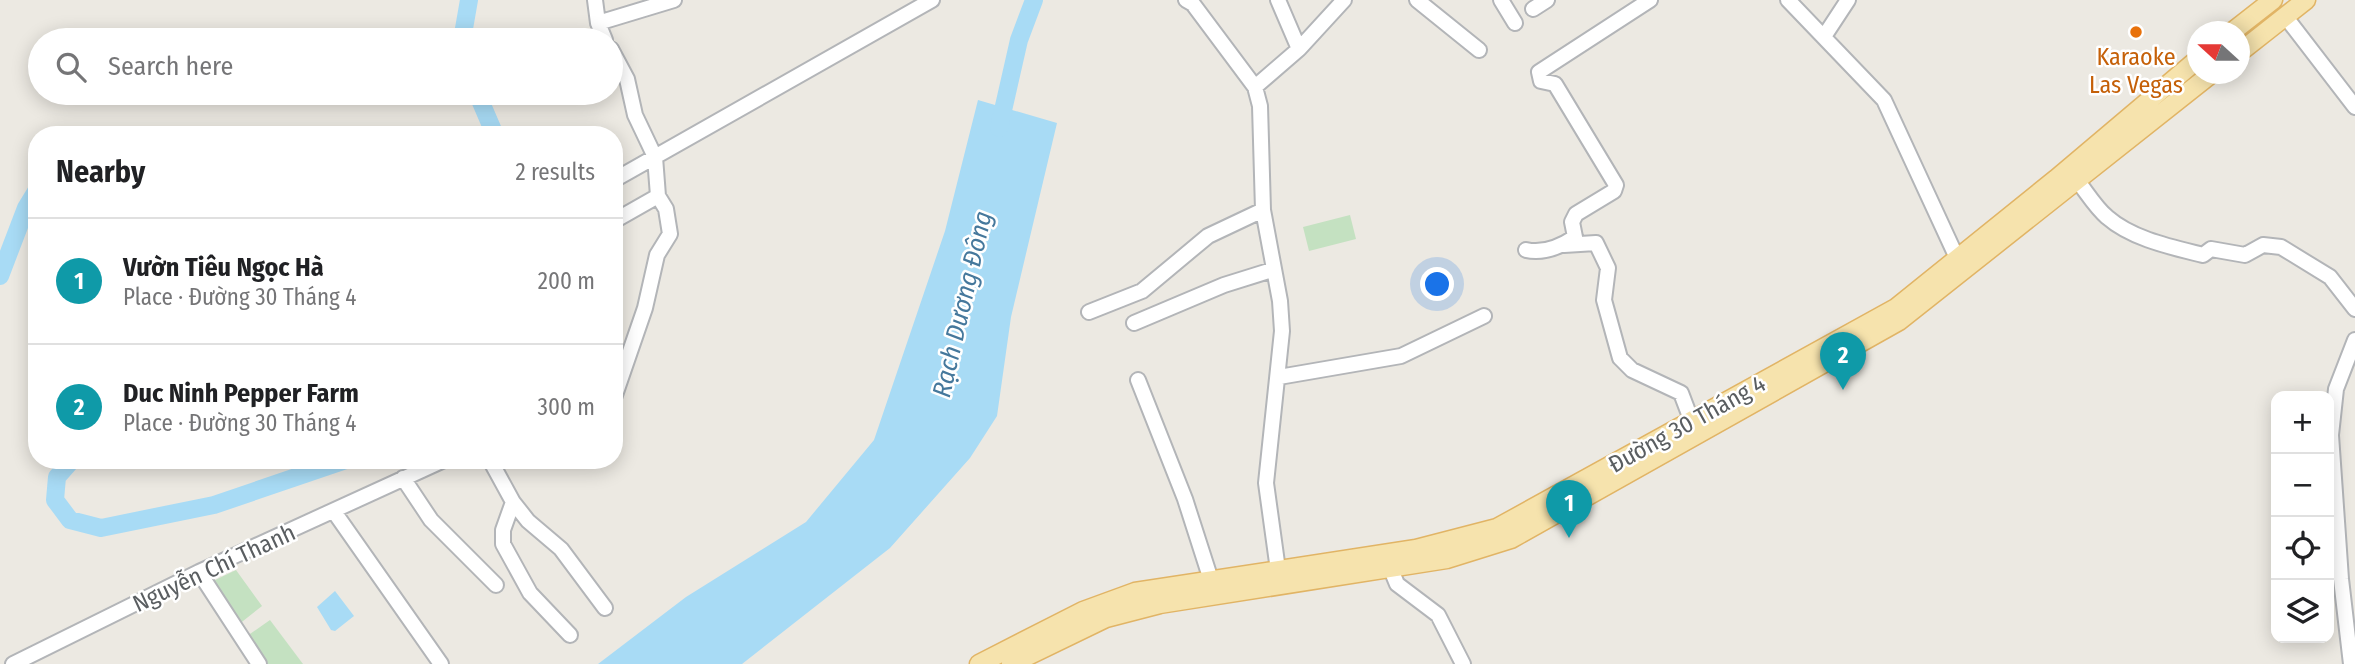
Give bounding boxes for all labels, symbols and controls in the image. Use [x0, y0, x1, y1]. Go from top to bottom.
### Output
north arrow [2187, 21, 2250, 84]
marker: Karaoke Las Vegas [2128, 24, 2144, 40]
search box [28, 28, 623, 105]
place label: Karaoke Las Vegas [2089, 43, 2183, 99]
icon: search [52, 48, 90, 86]
text: Search here [108, 51, 233, 82]
text: Nearby [56, 154, 145, 190]
text: 2 results [515, 158, 595, 186]
water label: Rạch Dương Đông [926, 208, 999, 400]
text: Vườn Tiêu Ngọc Hà [123, 252, 324, 283]
text: 1 [74, 267, 84, 295]
text: 200 m [538, 267, 595, 295]
your location [1420, 267, 1454, 301]
text: Place · Đường 30 Tháng 4 [123, 283, 356, 311]
pin: 2 [1820, 332, 1866, 390]
street label: Đường 30 Tháng 4 [1604, 369, 1770, 479]
text: Duc Ninh Pepper Farm [123, 378, 359, 409]
map controls [2271, 391, 2334, 643]
button: + [2271, 391, 2334, 454]
text: 2 [74, 393, 84, 421]
text: 300 m [538, 393, 595, 421]
text: Place · Đường 30 Tháng 4 [123, 409, 356, 437]
button: − [2271, 454, 2334, 517]
pin: 1 [1546, 480, 1592, 538]
button: locate [2271, 517, 2334, 580]
street label: Nguyễn Chí Thanh [128, 518, 300, 618]
button: layers [2271, 580, 2334, 643]

